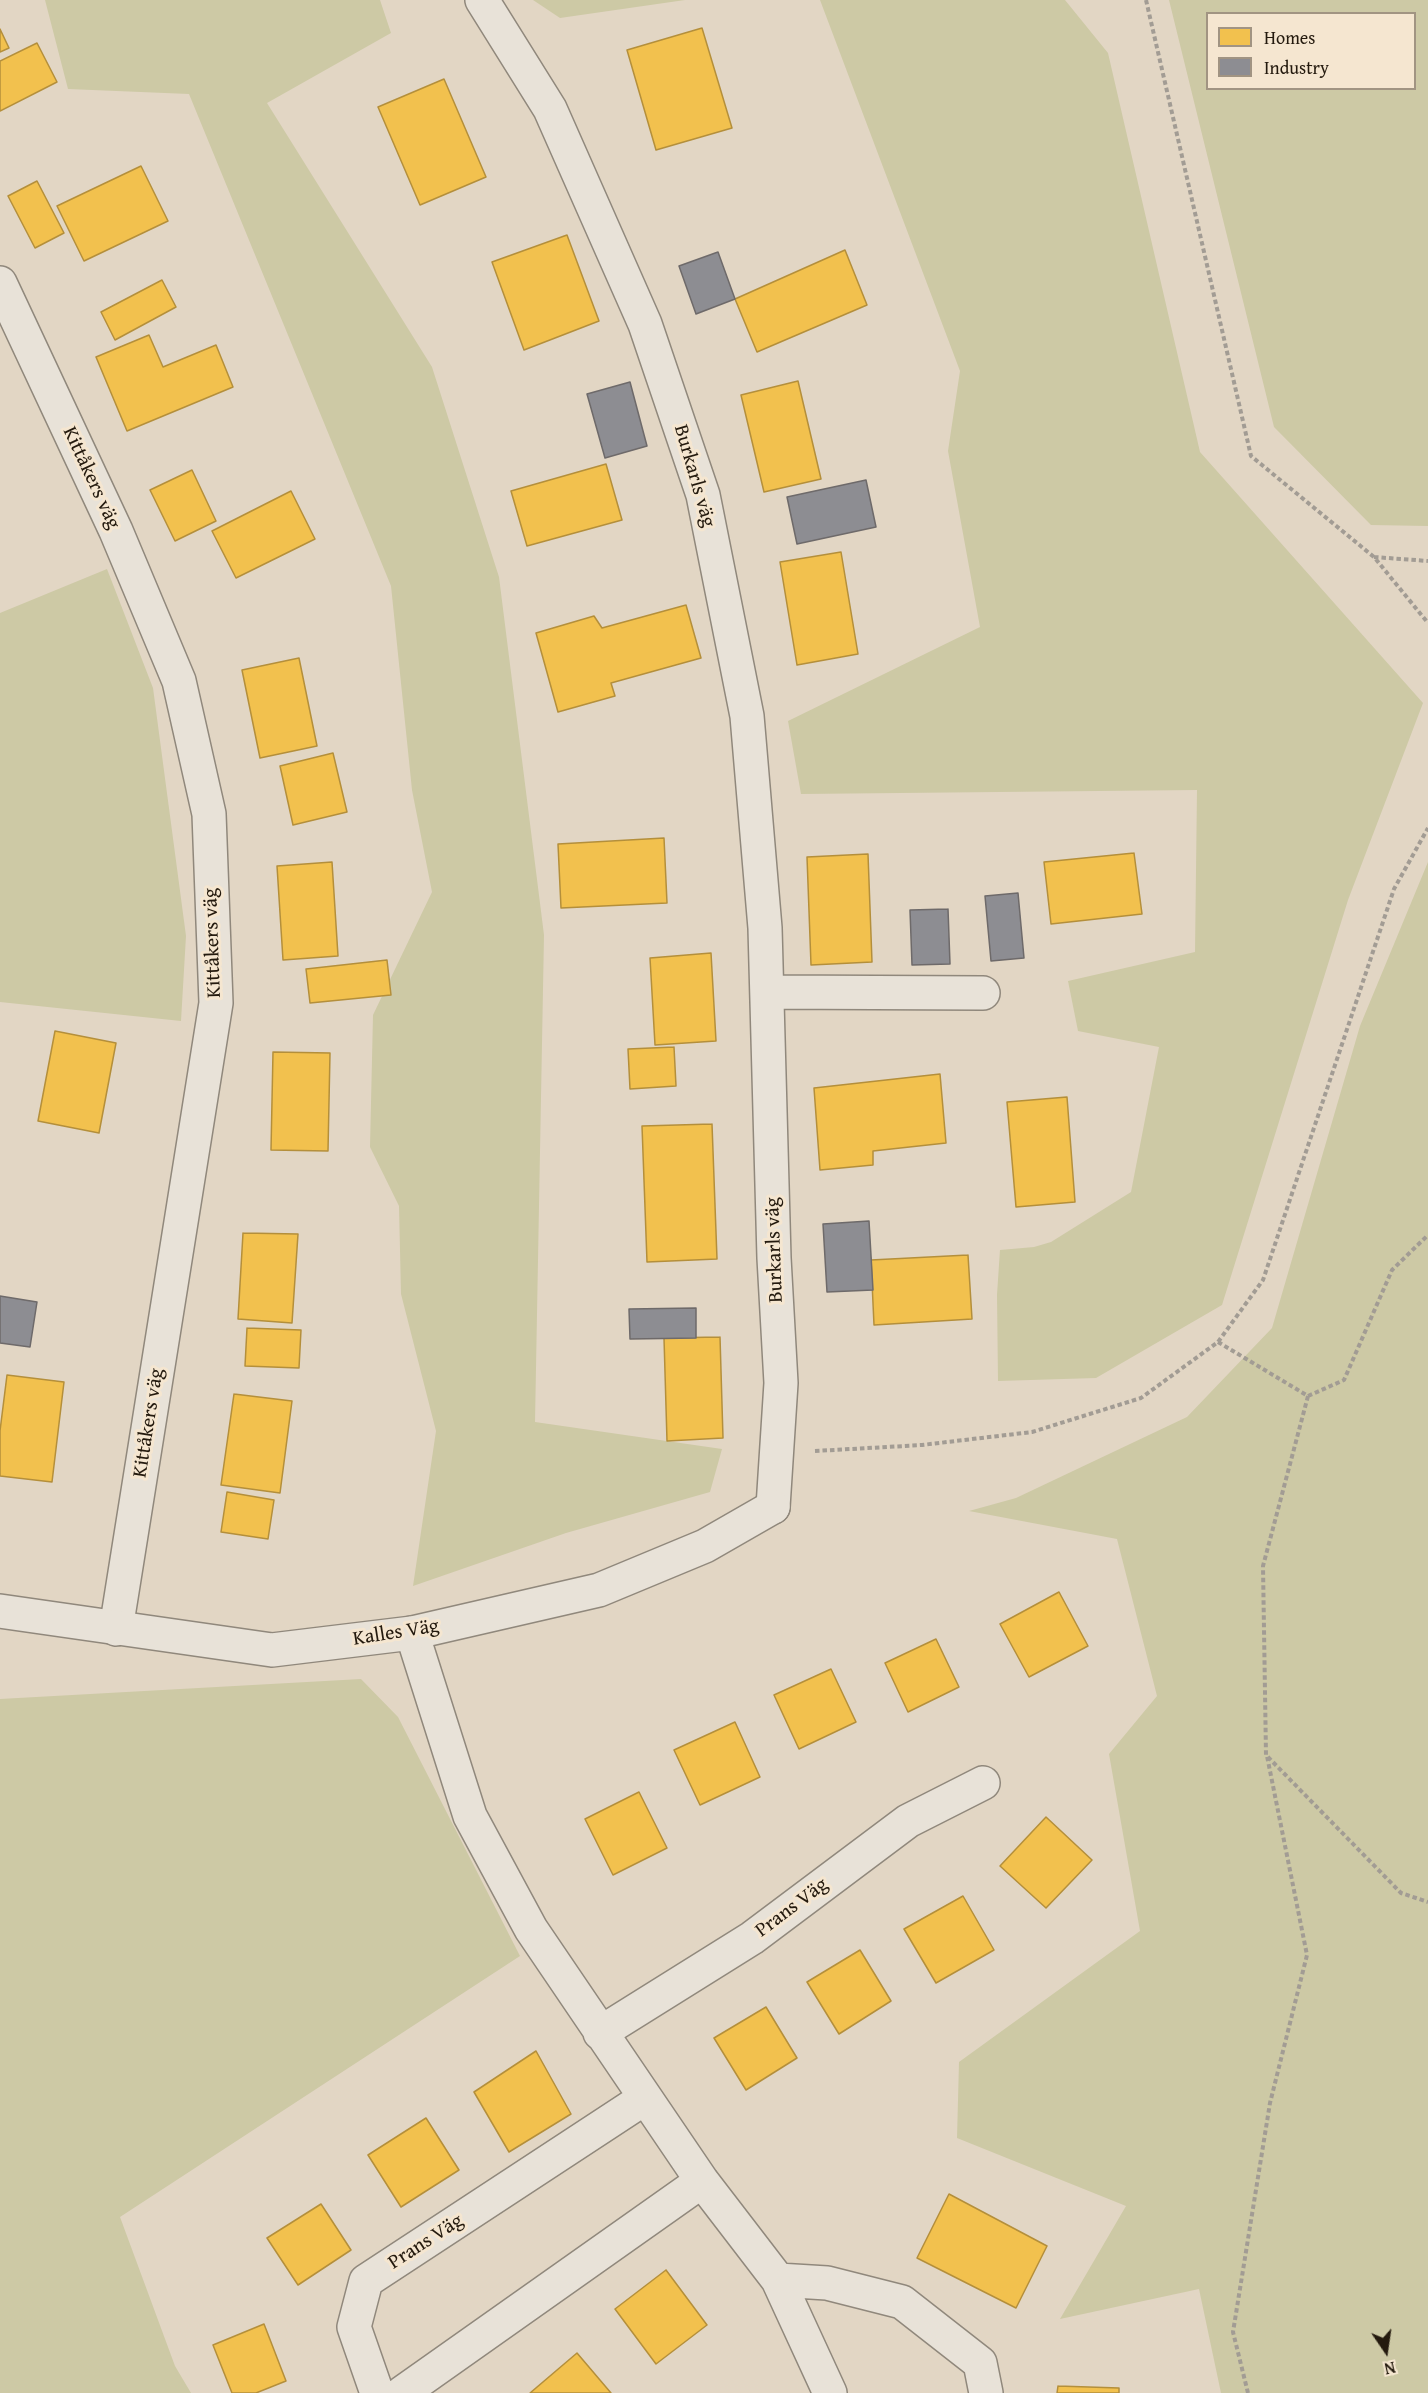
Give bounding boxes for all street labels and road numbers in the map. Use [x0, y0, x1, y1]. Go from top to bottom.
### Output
street label: Burkarls väg [668, 422, 720, 530]
street label: Kittåkers väg [57, 423, 125, 533]
street label: Kittåkers väg [199, 888, 227, 998]
street label: Burkarls väg [761, 1197, 789, 1303]
street label: Kittåkers väg [129, 1367, 169, 1479]
street label: Kalles Väg [351, 1614, 441, 1652]
street label: Prans Väg [751, 1873, 833, 1943]
street label: Prans Väg [384, 2209, 468, 2275]

